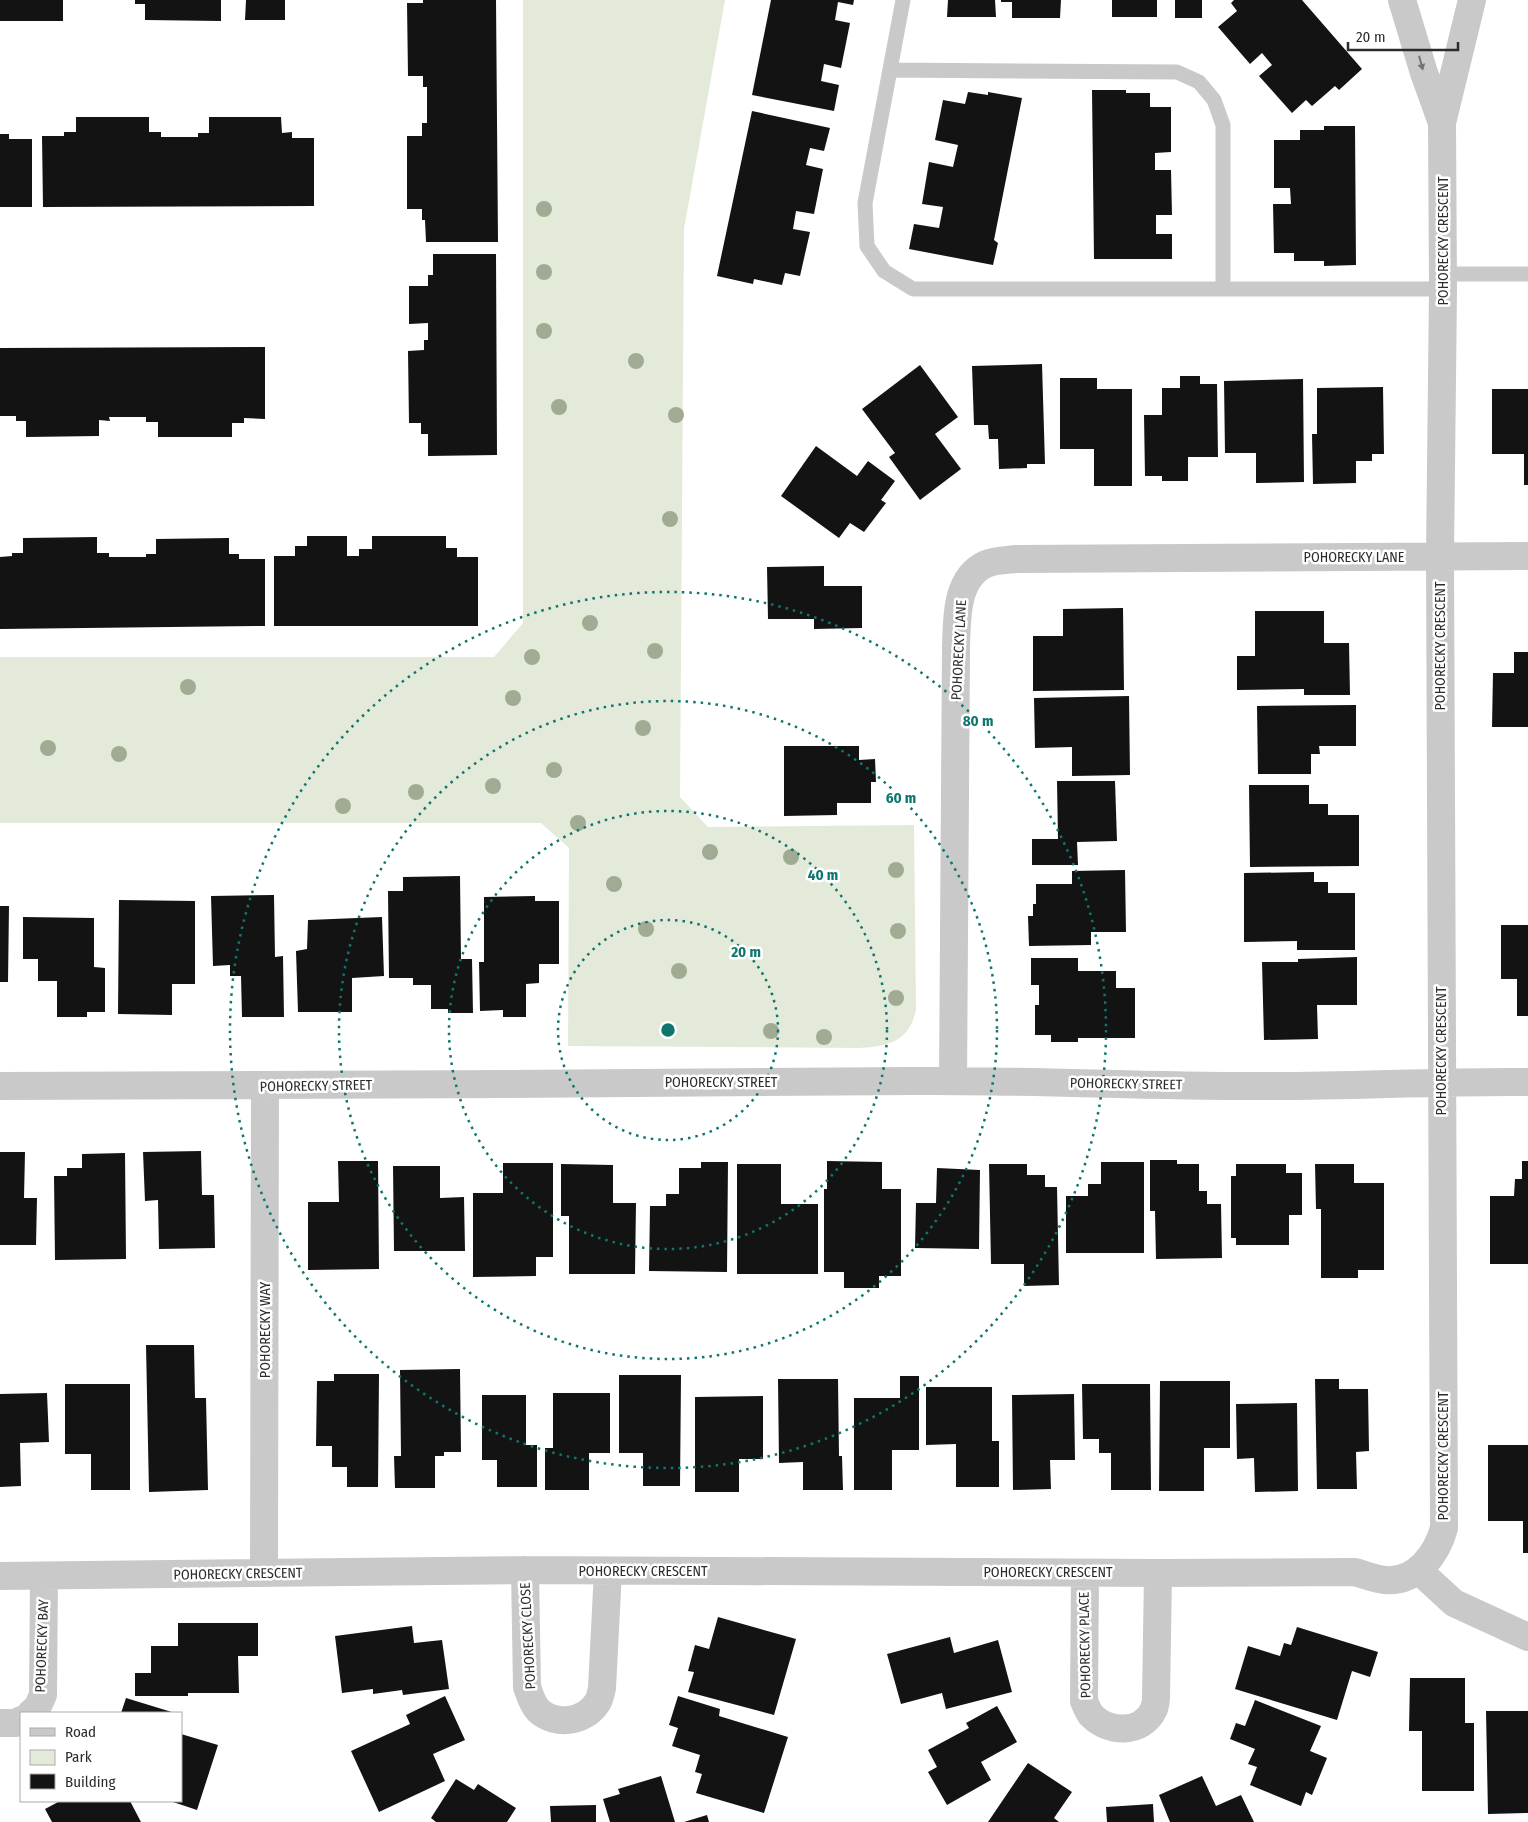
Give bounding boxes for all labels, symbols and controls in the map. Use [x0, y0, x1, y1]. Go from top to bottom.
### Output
scale bar [1348, 20, 1458, 52]
text: 20 m [1356, 28, 1386, 46]
one-way arrow [1418, 56, 1426, 71]
street label: POHORECKY CRESCENT [1435, 176, 1452, 305]
street label: POHORECKY LANE [1304, 549, 1405, 566]
street label: POHORECKY CRESCENT [1432, 581, 1449, 710]
street label: POHORECKY LANE [948, 599, 970, 701]
text: 80 m [963, 712, 993, 730]
text: 60 m [886, 789, 916, 807]
text: 40 m [808, 866, 838, 884]
text: 20 m [730, 943, 761, 961]
street label: POHORECKY CRESCENT [1433, 986, 1450, 1115]
centre of rings [659, 1021, 677, 1039]
street label: POHORECKY STREET [665, 1074, 778, 1091]
street label: POHORECKY STREET [1070, 1075, 1183, 1093]
street label: POHORECKY STREET [260, 1077, 373, 1095]
street label: POHORECKY WAY [257, 1282, 274, 1378]
street label: POHORECKY CRESCENT [1435, 1391, 1452, 1520]
street label: POHORECKY CRESCENT [579, 1563, 708, 1580]
street label: POHORECKY CRESCENT [173, 1564, 303, 1584]
street label: POHORECKY CRESCENT [984, 1564, 1113, 1581]
street label: POHORECKY CLOSE [517, 1582, 539, 1690]
street label: POHORECKY PLACE [1076, 1591, 1094, 1698]
street label: POHORECKY BAY [32, 1599, 52, 1693]
legend [20, 1712, 182, 1802]
text: Road [65, 1723, 96, 1741]
text: Park [65, 1748, 92, 1766]
text: Building [65, 1773, 116, 1791]

